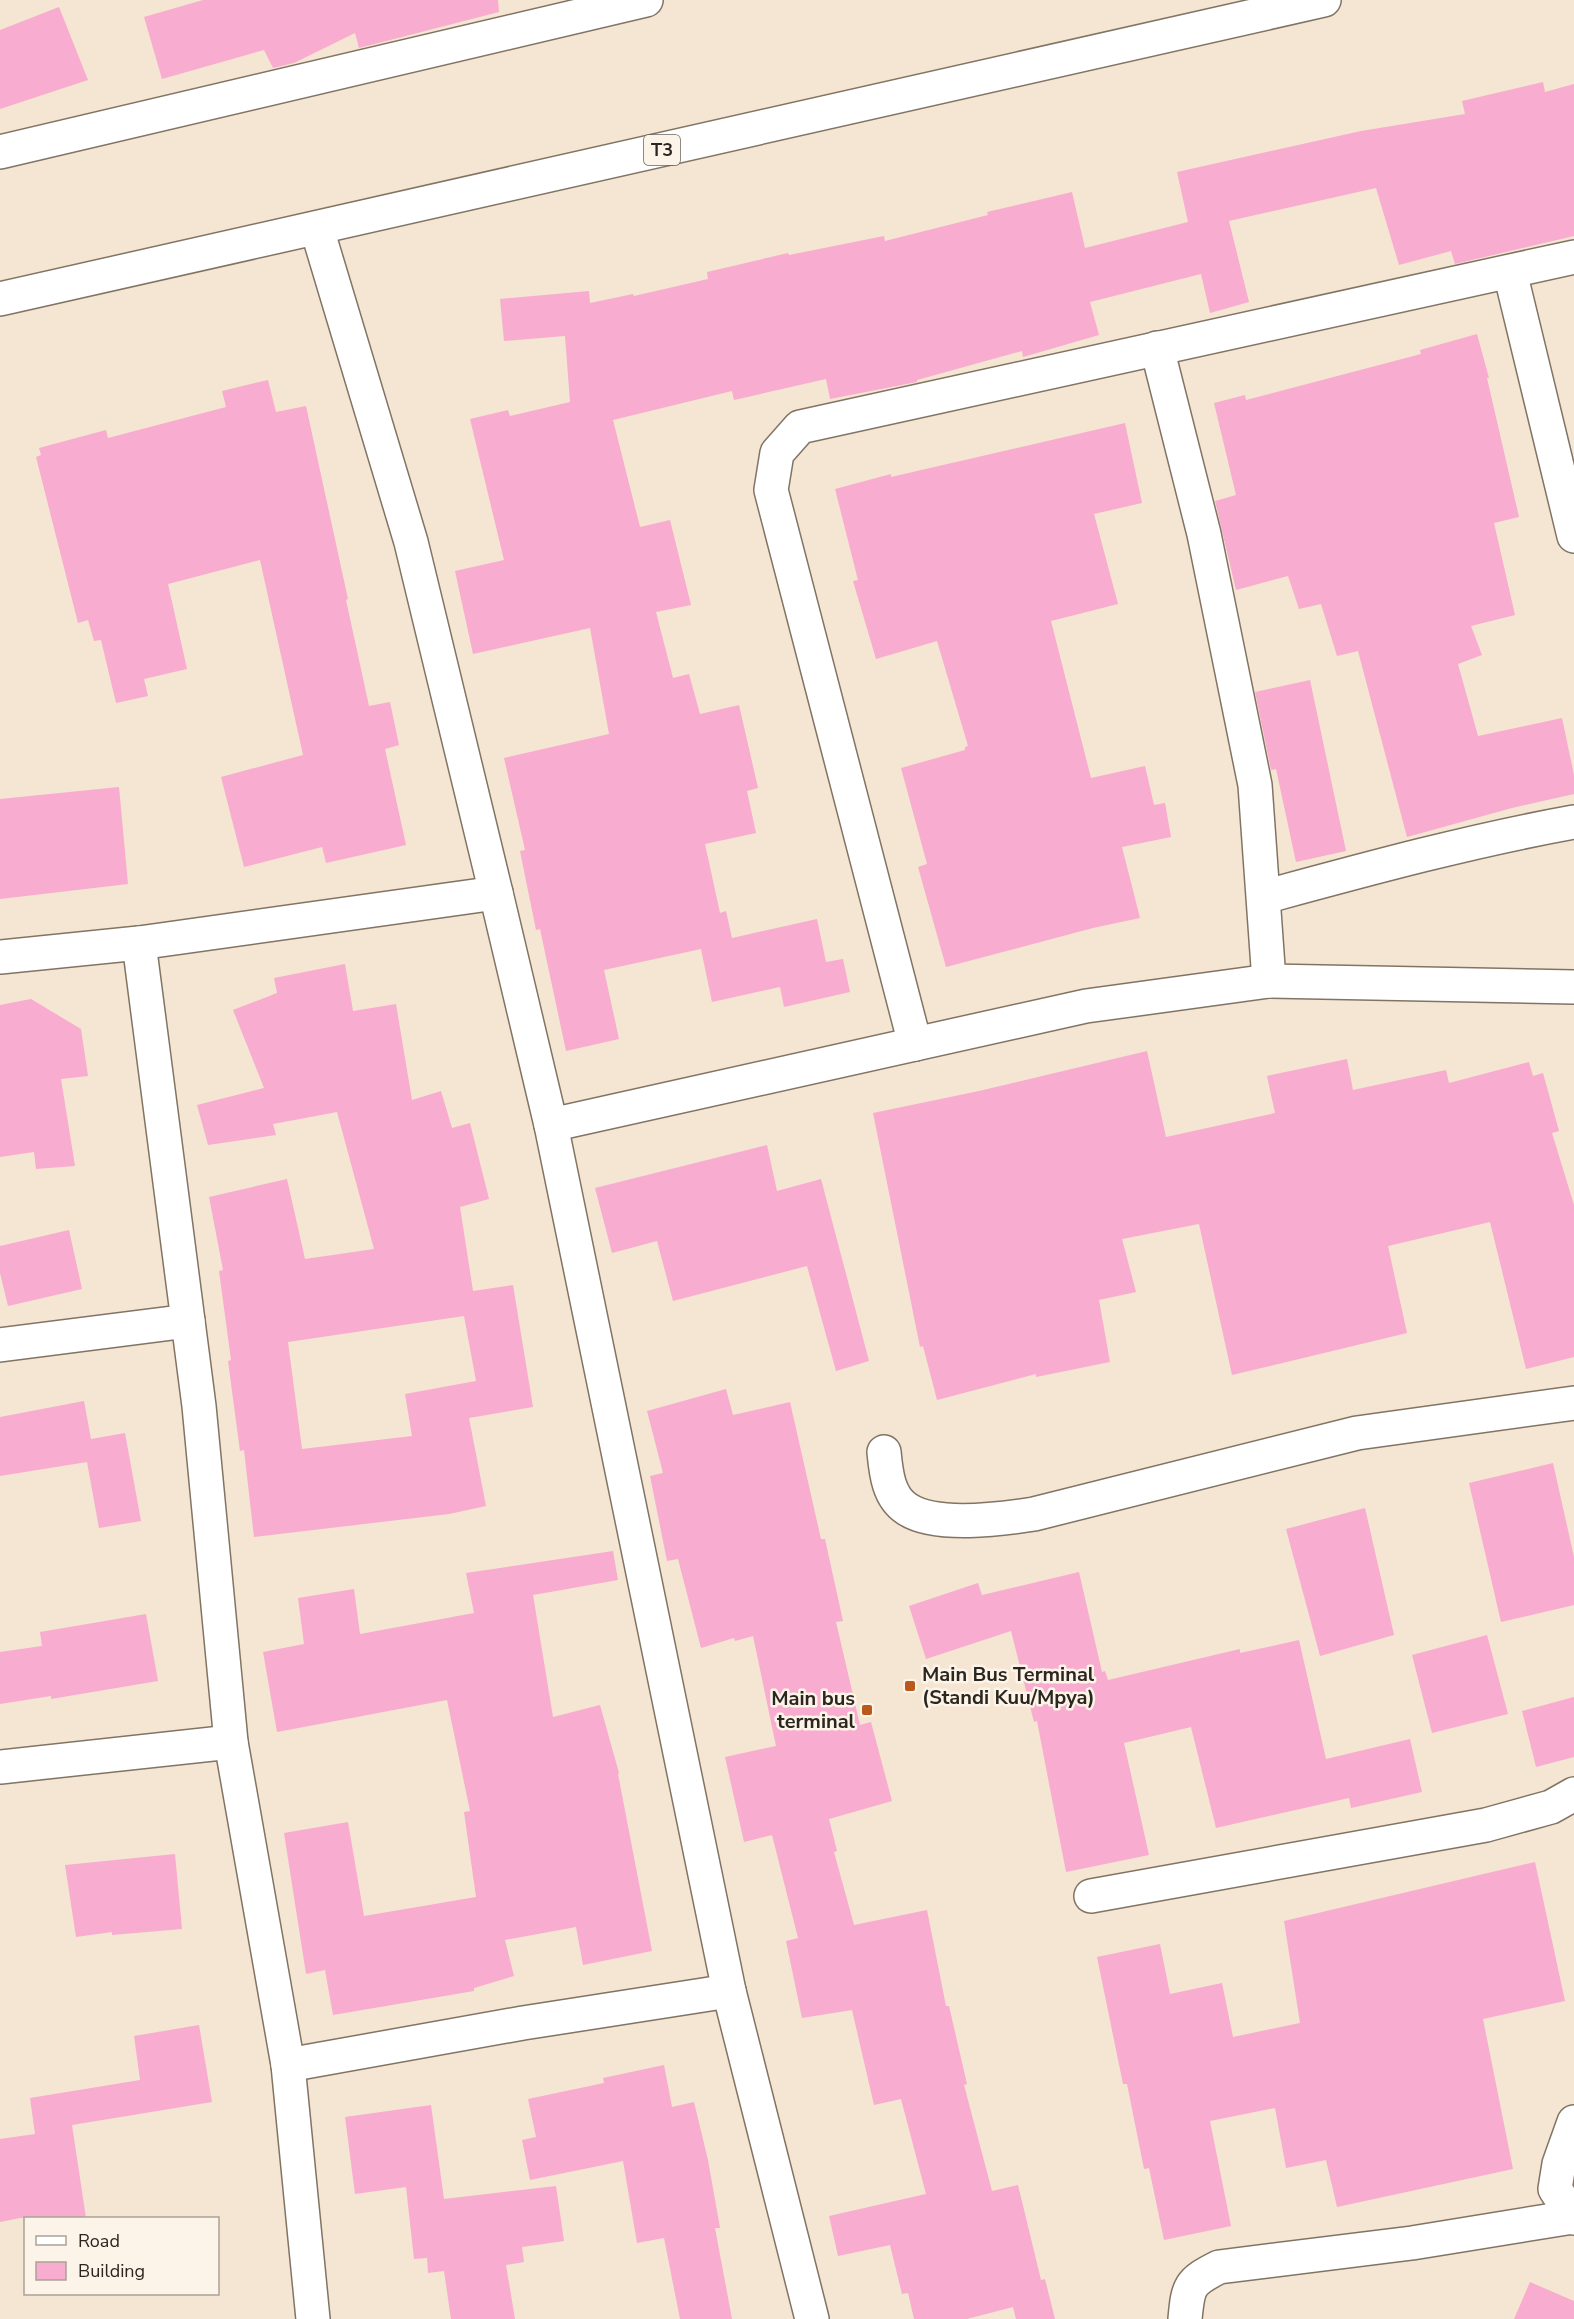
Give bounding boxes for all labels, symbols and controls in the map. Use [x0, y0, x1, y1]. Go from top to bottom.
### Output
road number: T3 [644, 135, 680, 165]
place label: Main Bus Terminal (Standi Kuu/Mpya) [922, 1661, 1095, 1711]
marker: Main Bus Terminal (Standi Kuu/Mpya) [903, 1679, 917, 1693]
place label: Main bus terminal [771, 1685, 856, 1735]
marker: Main bus terminal [860, 1703, 874, 1717]
legend [24, 2217, 219, 2295]
text: Road [78, 2229, 120, 2253]
text: Building [78, 2259, 145, 2283]

